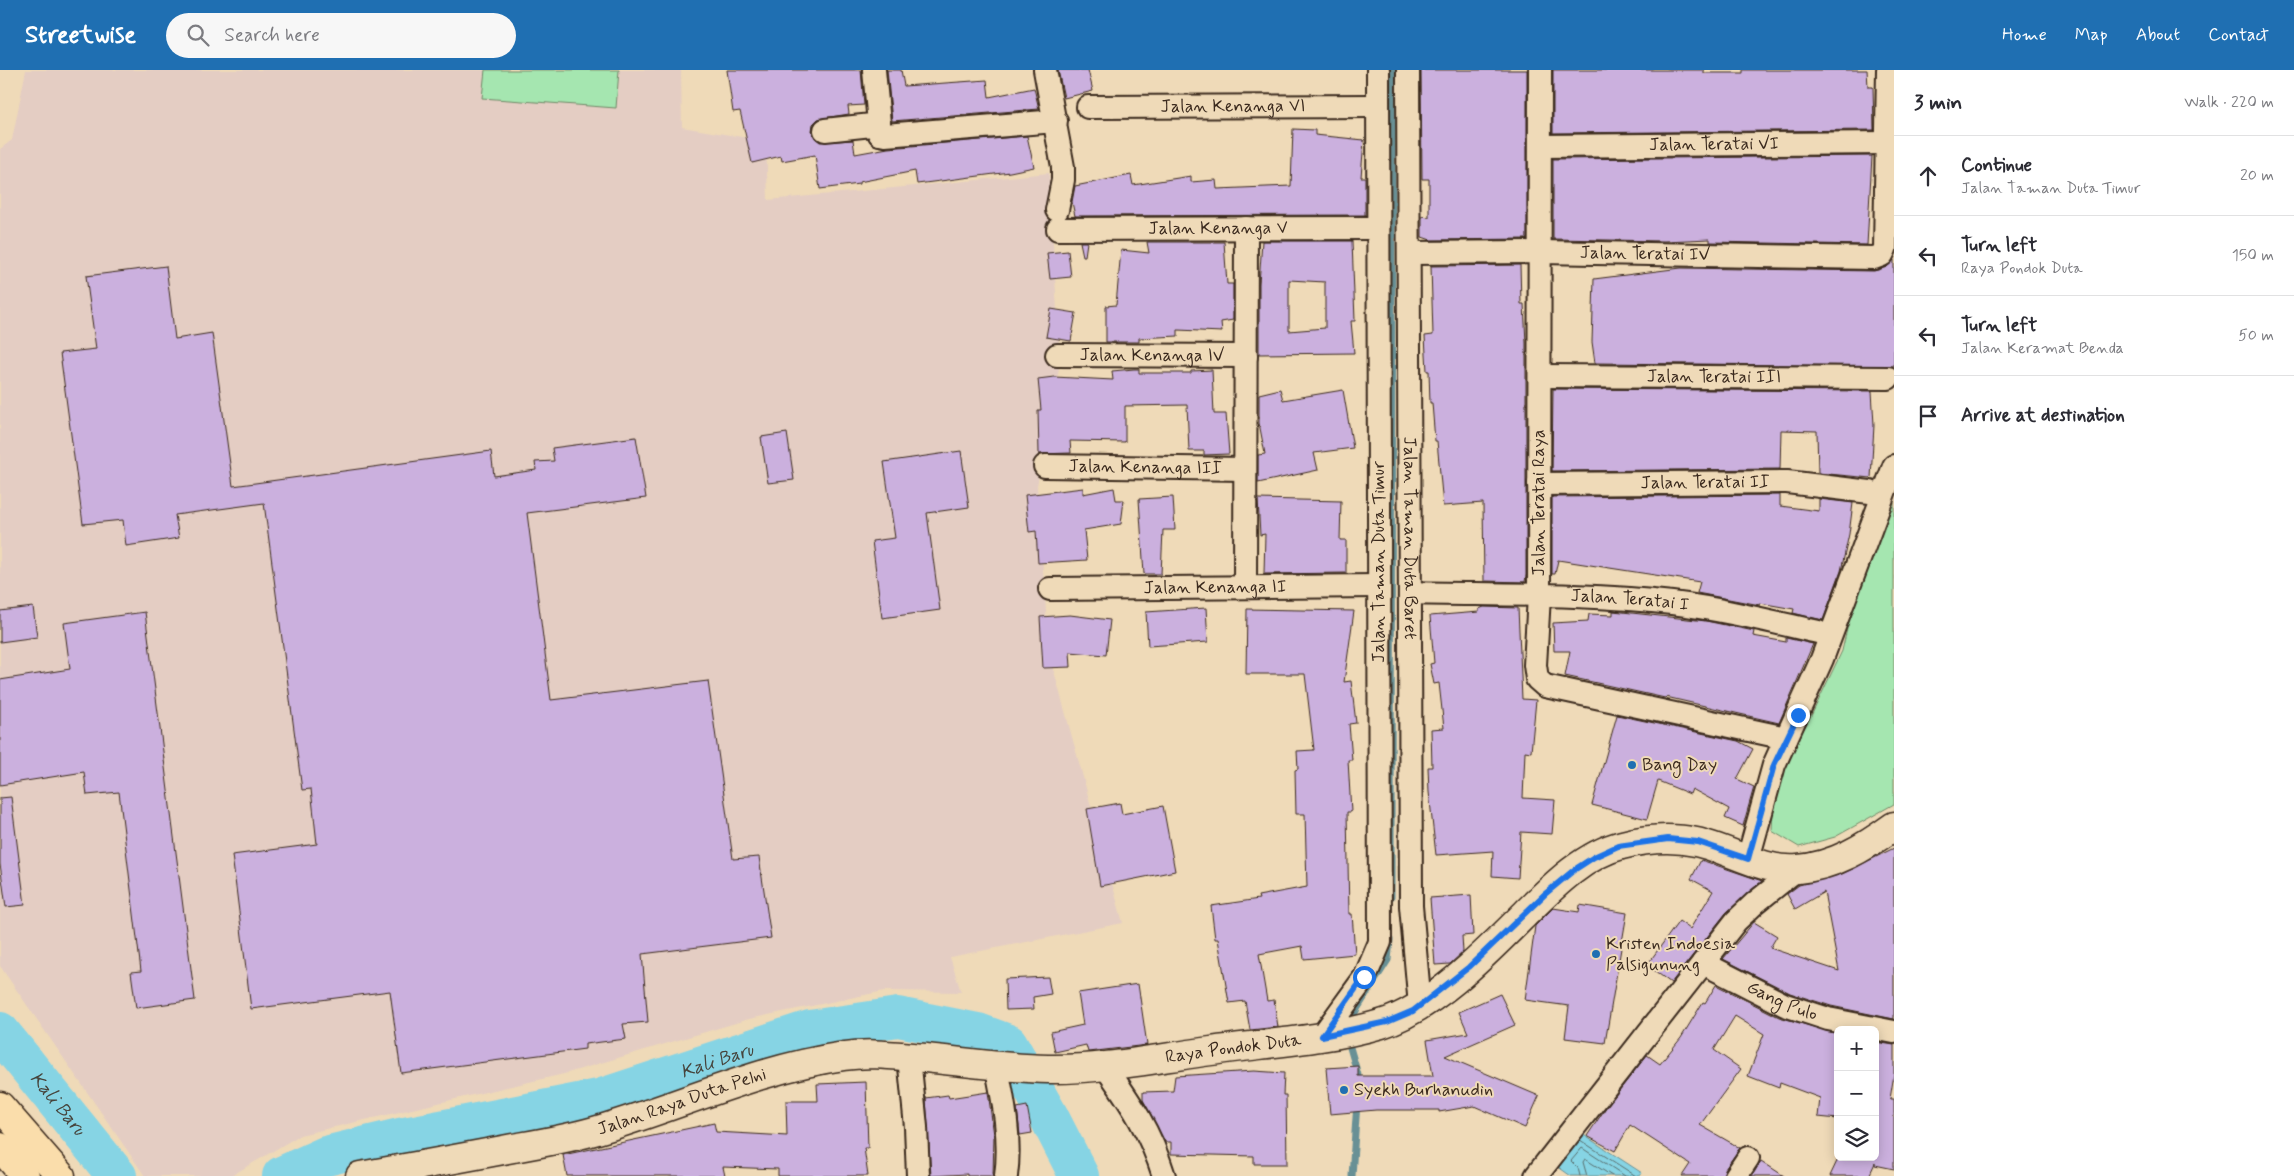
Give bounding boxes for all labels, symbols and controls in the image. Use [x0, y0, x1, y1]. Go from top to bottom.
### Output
search box [166, 13, 516, 58]
text: Streetwise [25, 20, 136, 51]
icon: search [184, 21, 212, 49]
text: Search here [224, 23, 320, 48]
text: Home [2002, 23, 2047, 47]
text: Map [2075, 23, 2108, 47]
text: About [2136, 23, 2180, 47]
text: Contact [2208, 23, 2269, 47]
text: 3 min [1914, 89, 1962, 117]
text: Walk · 220 m [2184, 92, 2274, 113]
street label: Jalan Kenanga VI [1160, 94, 1306, 119]
street label: Jalan Teratai VI [1649, 132, 1779, 157]
text: Continue [1961, 153, 2032, 178]
icon: ahead [1914, 162, 1942, 190]
text: 20 m [2240, 165, 2274, 186]
text: Jalan Taman Duta Timur [1961, 178, 2140, 199]
street label: Jalan Kenanga V [1148, 216, 1288, 241]
text: Turn left [1961, 233, 2037, 258]
street label: Jalan Teratai IV [1580, 241, 1711, 267]
icon: left [1914, 242, 1942, 270]
text: 150 m [2232, 245, 2274, 266]
text: Raya Pondok Duta [1961, 258, 2083, 279]
text: Turn left [1961, 313, 2037, 338]
icon: left [1914, 322, 1942, 350]
text: 50 m [2238, 325, 2274, 346]
text: Jalan Keramat Benda [1961, 338, 2124, 359]
street label: Jalan Kenanga IV [1079, 343, 1225, 368]
street label: Jalan Teratai III [1647, 365, 1781, 389]
icon: arrive [1914, 402, 1942, 430]
text: Arrive at destination [1961, 403, 2125, 428]
street label: Jalan Teratai Raya [1527, 430, 1551, 576]
street label: Jalan Taman Duta Baret [1397, 436, 1422, 640]
street label: Jalan Kenanga III [1068, 454, 1222, 481]
street label: Jalan Taman Duta Timur [1367, 461, 1391, 663]
street label: Jalan Teratai II [1640, 470, 1770, 495]
street label: Jalan Kenanga II [1143, 575, 1287, 600]
street label: Jalan Teratai I [1570, 584, 1691, 617]
route end [1787, 704, 1810, 727]
place label: Bang Day [1642, 753, 1717, 778]
marker: Bang Day [1626, 759, 1638, 771]
place label: Kristen Indoesia Palsigunung [1606, 932, 1735, 977]
marker: Kristen Indoesia Palsigunung [1590, 948, 1602, 960]
route start [1353, 966, 1376, 989]
street label: Gang Pulo [1743, 975, 1820, 1027]
map controls [1834, 1026, 1879, 1161]
button: + [1834, 1026, 1879, 1071]
street label: Raya Pondok Duta [1164, 1028, 1303, 1070]
water label: Kali Baru [677, 1037, 758, 1084]
street label: Jalan Raya Duta Pelni [595, 1062, 769, 1141]
water label: Kali Baru [25, 1066, 92, 1142]
button: − [1834, 1071, 1879, 1116]
place label: Syekh Burhanudin [1354, 1078, 1493, 1102]
marker: Syekh Burhanudin [1338, 1084, 1350, 1096]
button: layers [1834, 1116, 1879, 1161]

